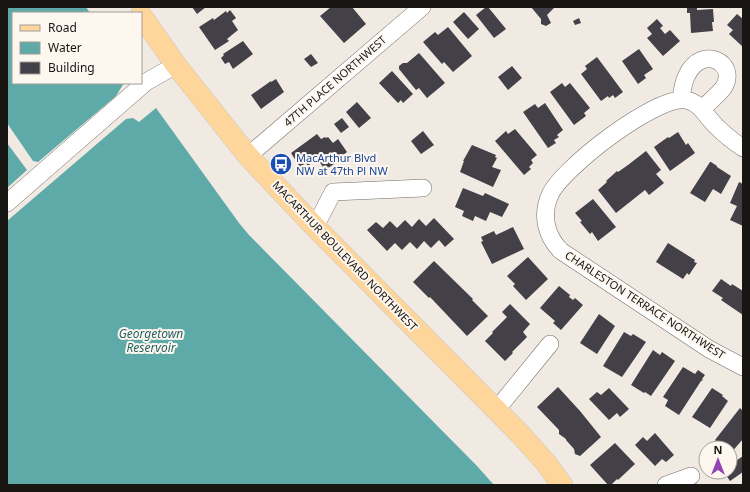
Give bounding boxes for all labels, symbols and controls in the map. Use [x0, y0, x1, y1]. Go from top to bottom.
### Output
legend [12, 12, 142, 84]
text: Road [48, 19, 77, 36]
street label: 47TH PLACE NORTHWEST [280, 32, 389, 129]
text: Water [48, 39, 82, 56]
text: Building [48, 59, 95, 76]
place label: MacArthur Blvd NW at 47th Pl NW [296, 150, 388, 178]
bus stop icon: MacArthur Blvd NW at 47th Pl NW [268, 151, 294, 177]
street label: MACARTHUR BOULEVARD NORTHWEST [270, 178, 421, 334]
street label: CHARLESTON TERRACE NORTHWEST [562, 247, 728, 362]
water label: Georgetown Reservoir [119, 325, 183, 356]
north arrow [698, 440, 738, 480]
text: N [714, 442, 722, 457]

